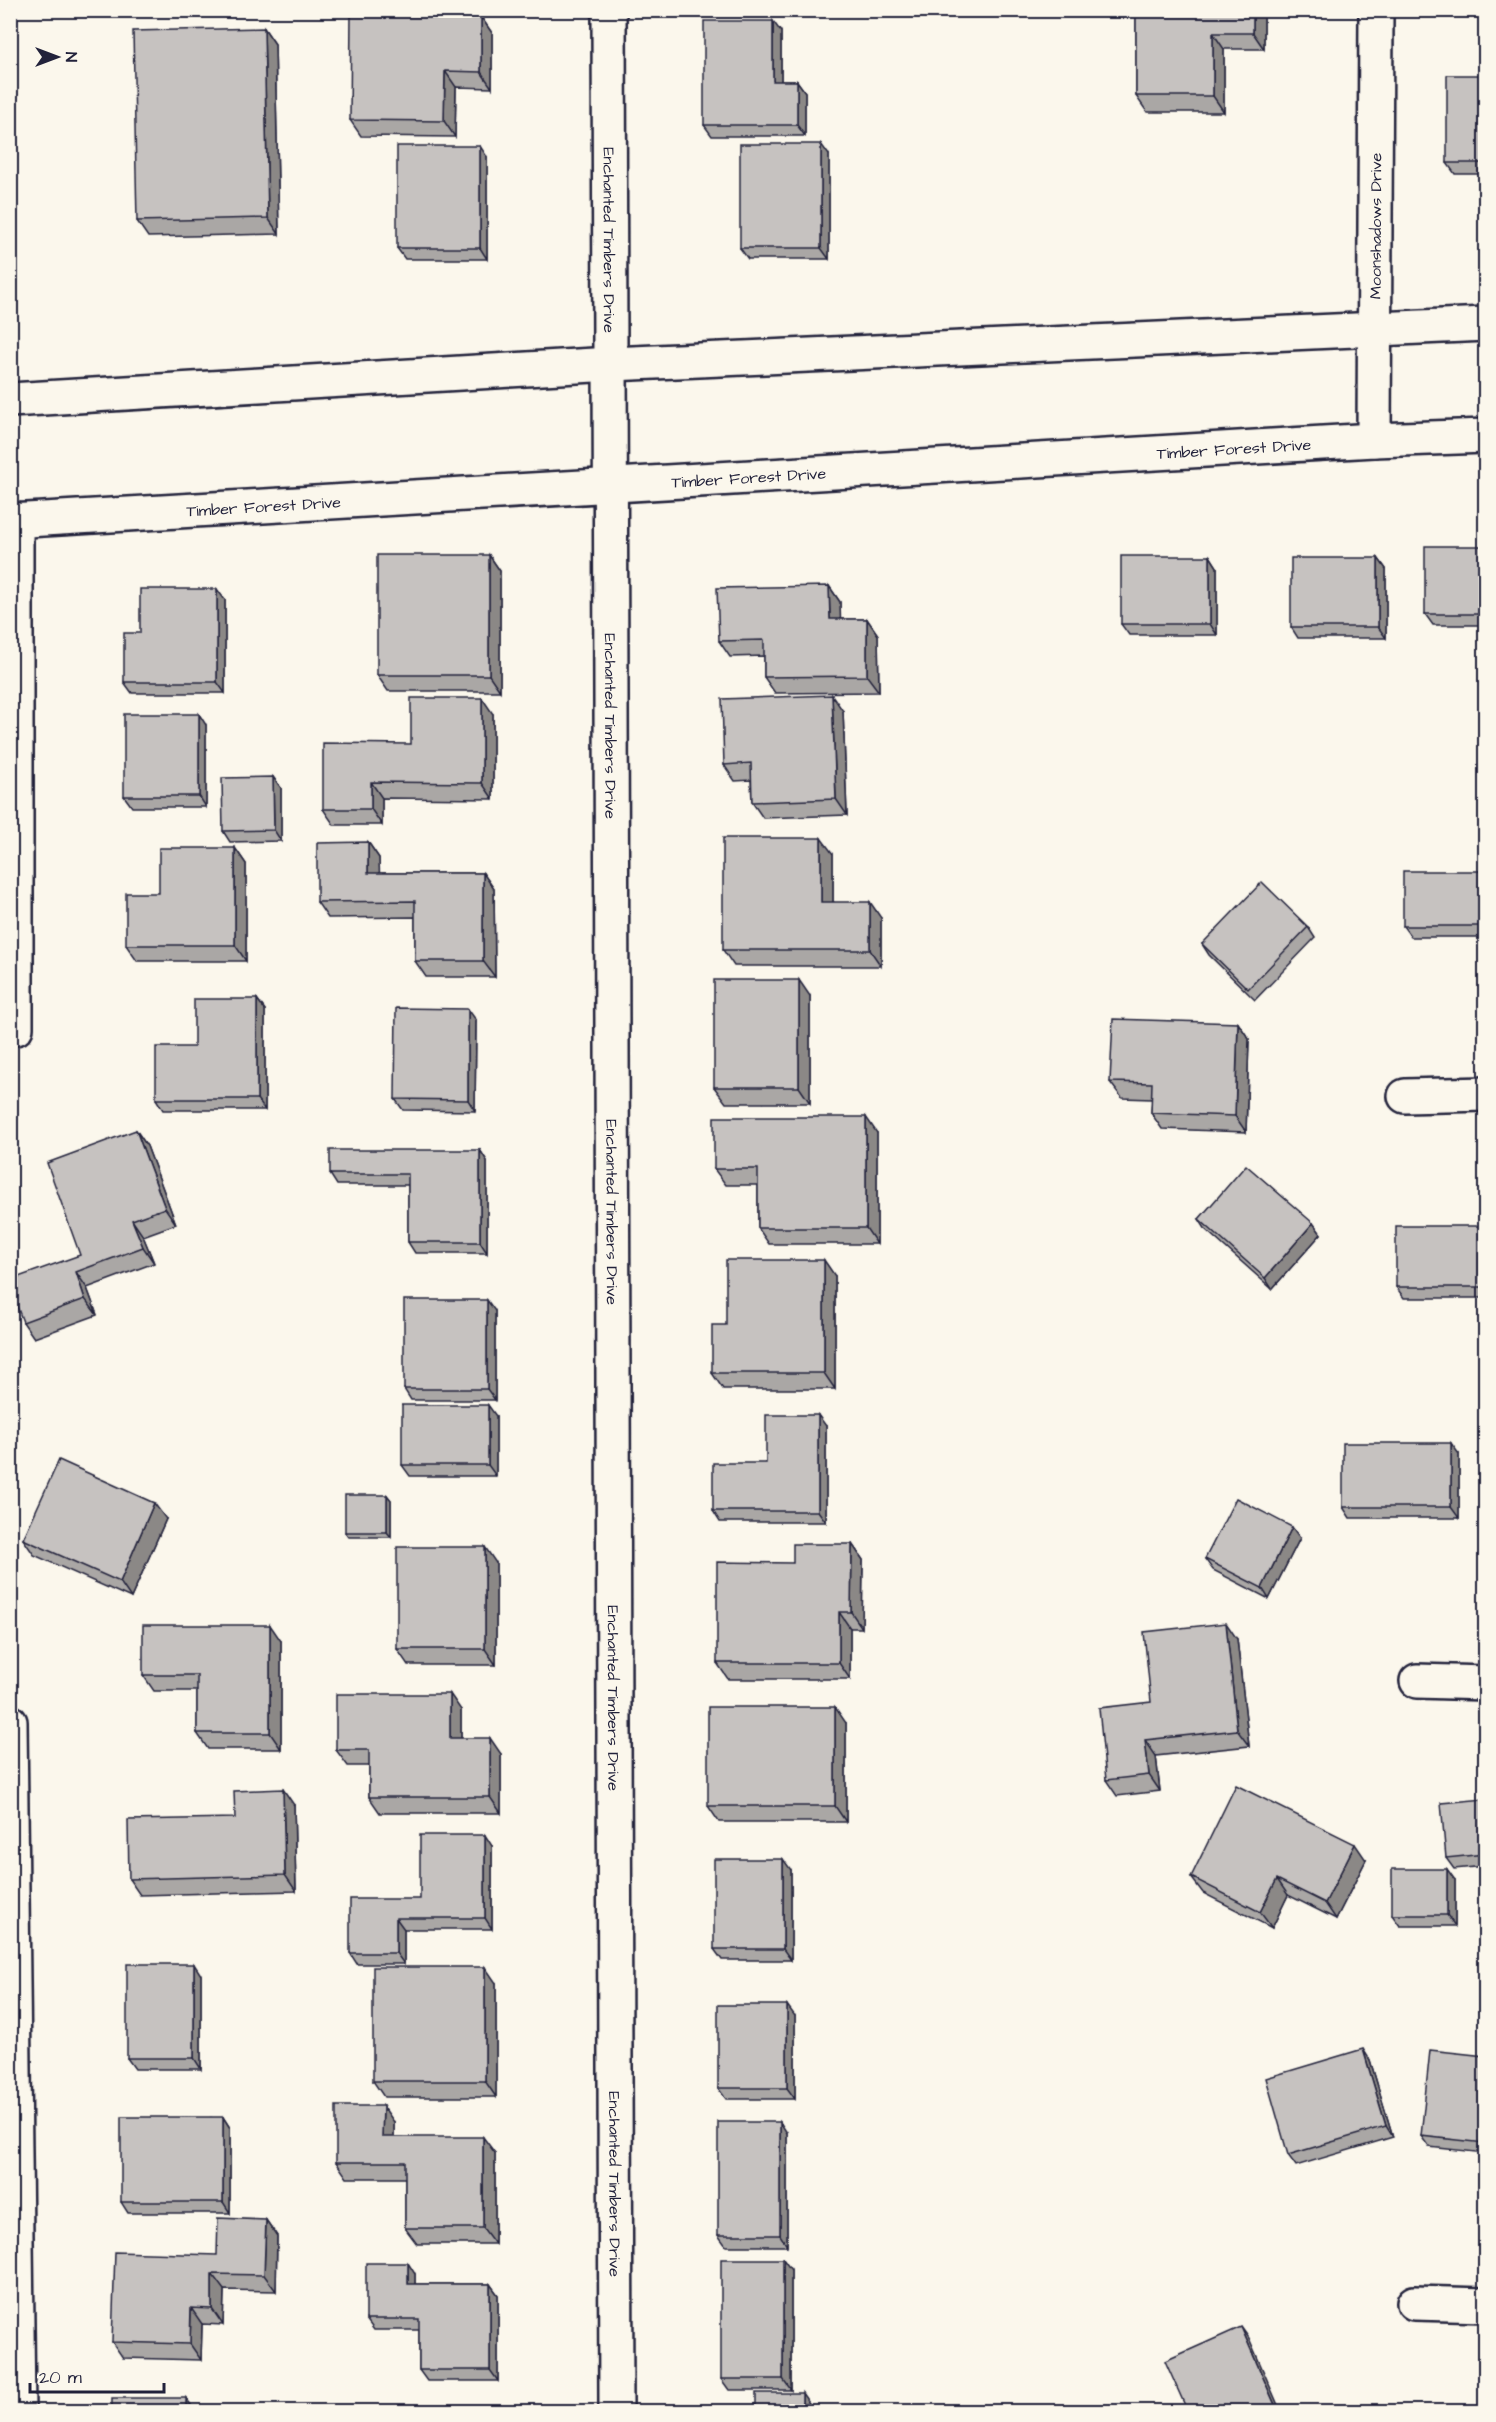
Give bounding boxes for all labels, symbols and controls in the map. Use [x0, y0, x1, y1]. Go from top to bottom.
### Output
north arrow [27, 27, 87, 87]
text: N [60, 52, 82, 62]
street label: Enchanted Timbers Drive [597, 147, 620, 333]
street label: Moonshadows Drive [1365, 152, 1387, 299]
street label: Timber Forest Drive [1156, 434, 1312, 465]
street label: Timber Forest Drive [671, 463, 827, 494]
street label: Timber Forest Drive [186, 491, 342, 523]
street label: Enchanted Timbers Drive [599, 633, 621, 819]
street label: Enchanted Timbers Drive [600, 1119, 623, 1305]
street label: Enchanted Timbers Drive [602, 1605, 624, 1791]
street label: Enchanted Timbers Drive [603, 2091, 626, 2277]
scale bar [30, 2356, 164, 2394]
text: 20 m [39, 2365, 82, 2390]

